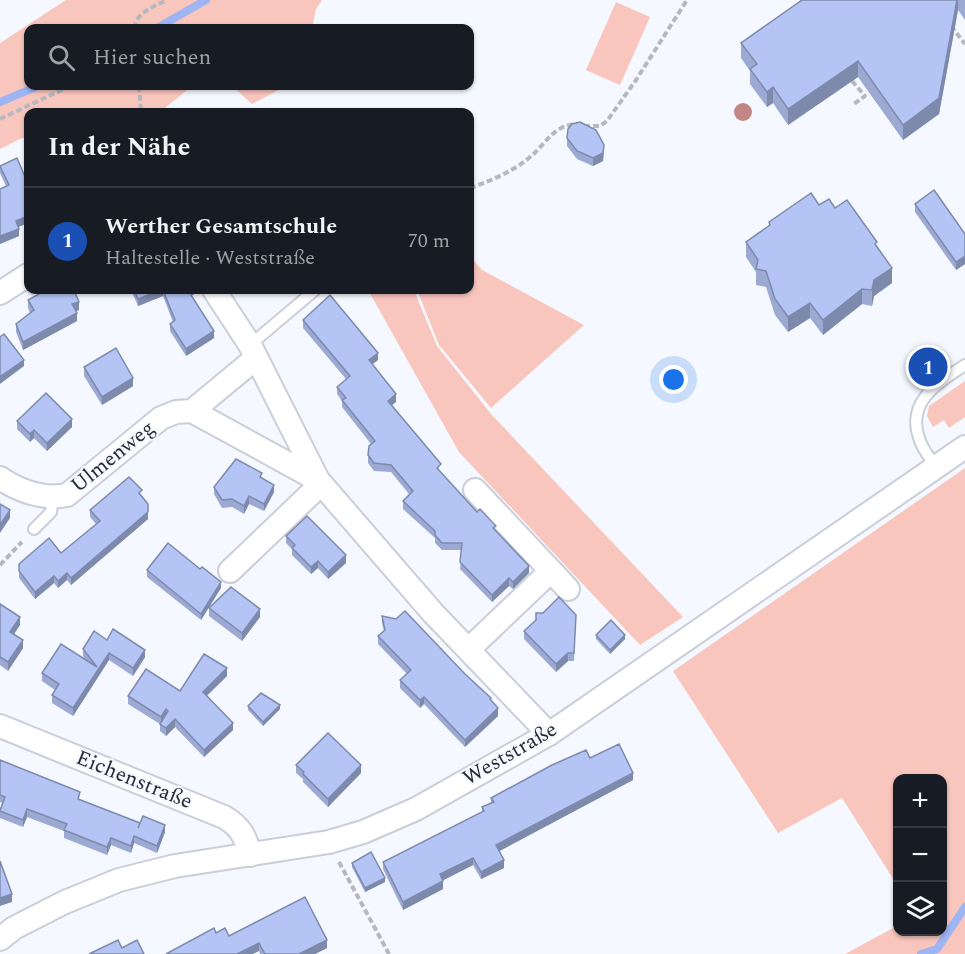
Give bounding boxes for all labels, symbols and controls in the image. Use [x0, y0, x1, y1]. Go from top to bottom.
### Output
search box [24, 24, 474, 90]
icon: search [45, 41, 78, 74]
text: Hier suchen [93, 41, 211, 74]
text: In der Nähe [48, 127, 190, 167]
text: Werther Gesamtschule [105, 210, 337, 243]
text: 1 [62, 226, 73, 256]
text: 70 m [408, 226, 450, 256]
text: Haltestelle · Weststraße [105, 243, 315, 273]
pin: 1 [908, 344, 948, 389]
your location [659, 365, 688, 394]
street label: Ulmenweg [64, 413, 162, 501]
street label: Weststraße [457, 714, 563, 794]
street label: Eichenstraße [71, 742, 197, 818]
map controls [893, 774, 947, 936]
button: + [893, 774, 947, 828]
button: − [893, 828, 947, 882]
button: layers [893, 882, 947, 936]

